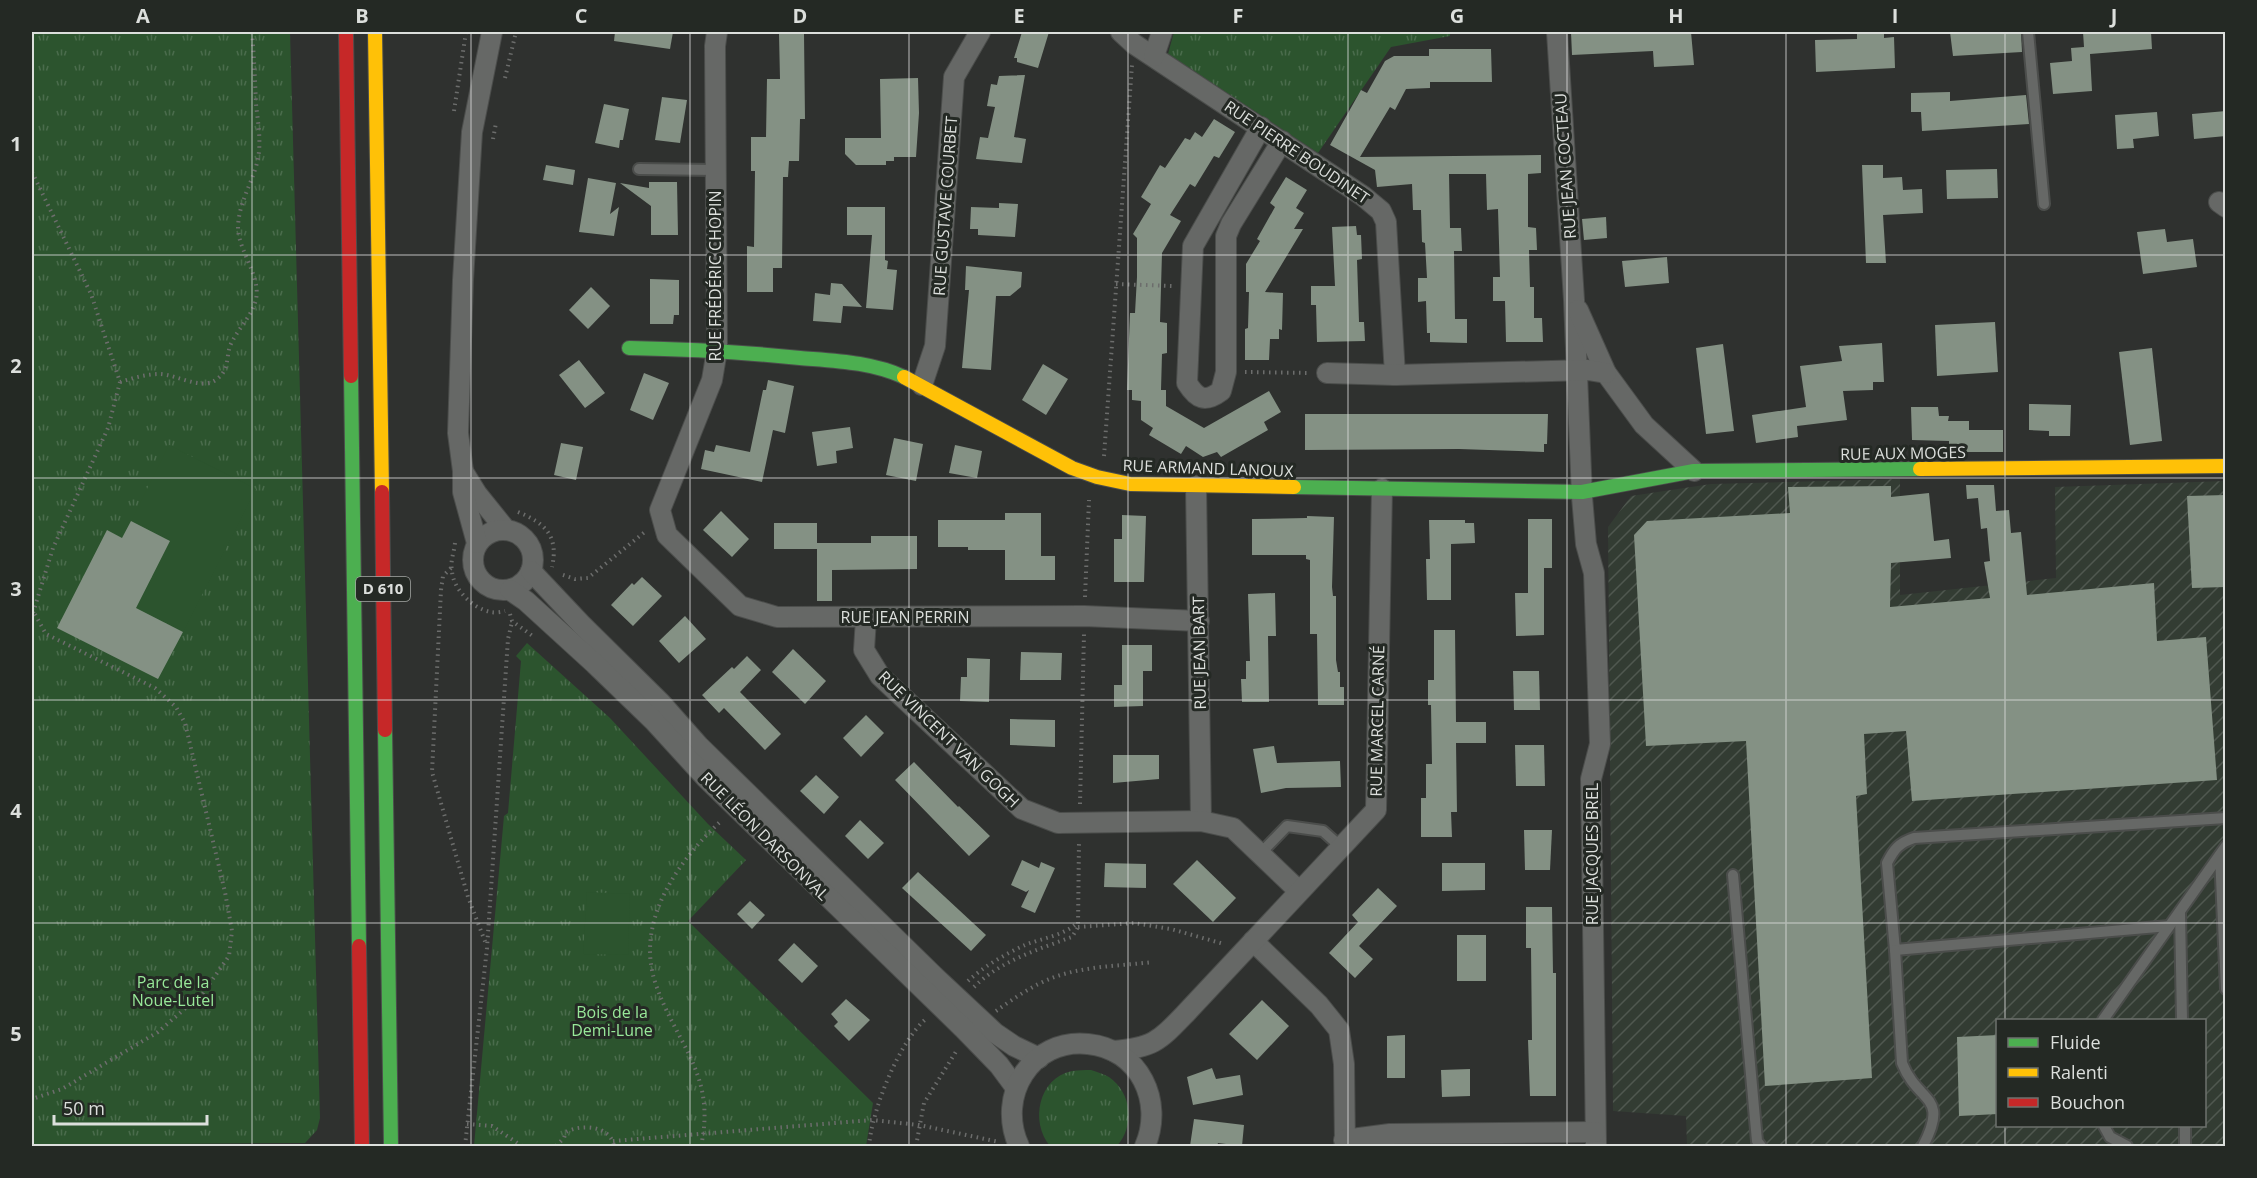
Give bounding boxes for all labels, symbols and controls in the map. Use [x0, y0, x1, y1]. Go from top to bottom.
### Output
text: A [136, 2, 150, 29]
text: B [355, 2, 369, 29]
text: C [575, 2, 588, 29]
text: D [793, 2, 807, 29]
text: E [1013, 2, 1025, 29]
text: F [1233, 2, 1243, 29]
text: G [1450, 2, 1464, 29]
text: H [1668, 2, 1684, 29]
text: I [1892, 2, 1898, 29]
text: J [2109, 2, 2117, 29]
street label: RUE JEAN COCTEAU [1549, 92, 1581, 240]
street label: RUE PIERRE BOUDINET [1220, 95, 1374, 209]
street label: RUE GUSTAVE COURBET [928, 115, 962, 297]
text: 1 [10, 130, 22, 157]
street label: RUE FRÉDÉRIC CHOPIN [704, 190, 726, 362]
text: 2 [10, 352, 22, 379]
street label: RUE AUX MOGES [1840, 441, 1966, 465]
street label: RUE ARMAND LANOUX [1122, 454, 1294, 482]
text: 3 [10, 575, 22, 602]
road number: D 610 [356, 577, 410, 601]
street label: RUE JEAN BART [1187, 596, 1211, 710]
street label: RUE JEAN PERRIN [841, 606, 969, 628]
street label: RUE MARCEL CARNÉ [1365, 645, 1389, 797]
street label: RUE VINCENT VAN GOGH [874, 666, 1024, 812]
street label: RUE LÉON DARSONVAL [696, 767, 834, 905]
street label: RUE JACQUES BREL [1581, 783, 1603, 925]
text: 4 [10, 797, 22, 824]
park label: Parc de la Noue-Lutel [132, 971, 214, 1011]
park label: Bois de la Demi-Lune [571, 1001, 653, 1041]
legend [1996, 1019, 2206, 1127]
text: 5 [10, 1020, 22, 1047]
text: Fluide [2050, 1030, 2101, 1054]
text: Ralenti [2050, 1060, 2108, 1084]
scale bar [54, 1088, 207, 1126]
text: Bouchon [2050, 1090, 2125, 1114]
text: 50 m [63, 1096, 105, 1120]

